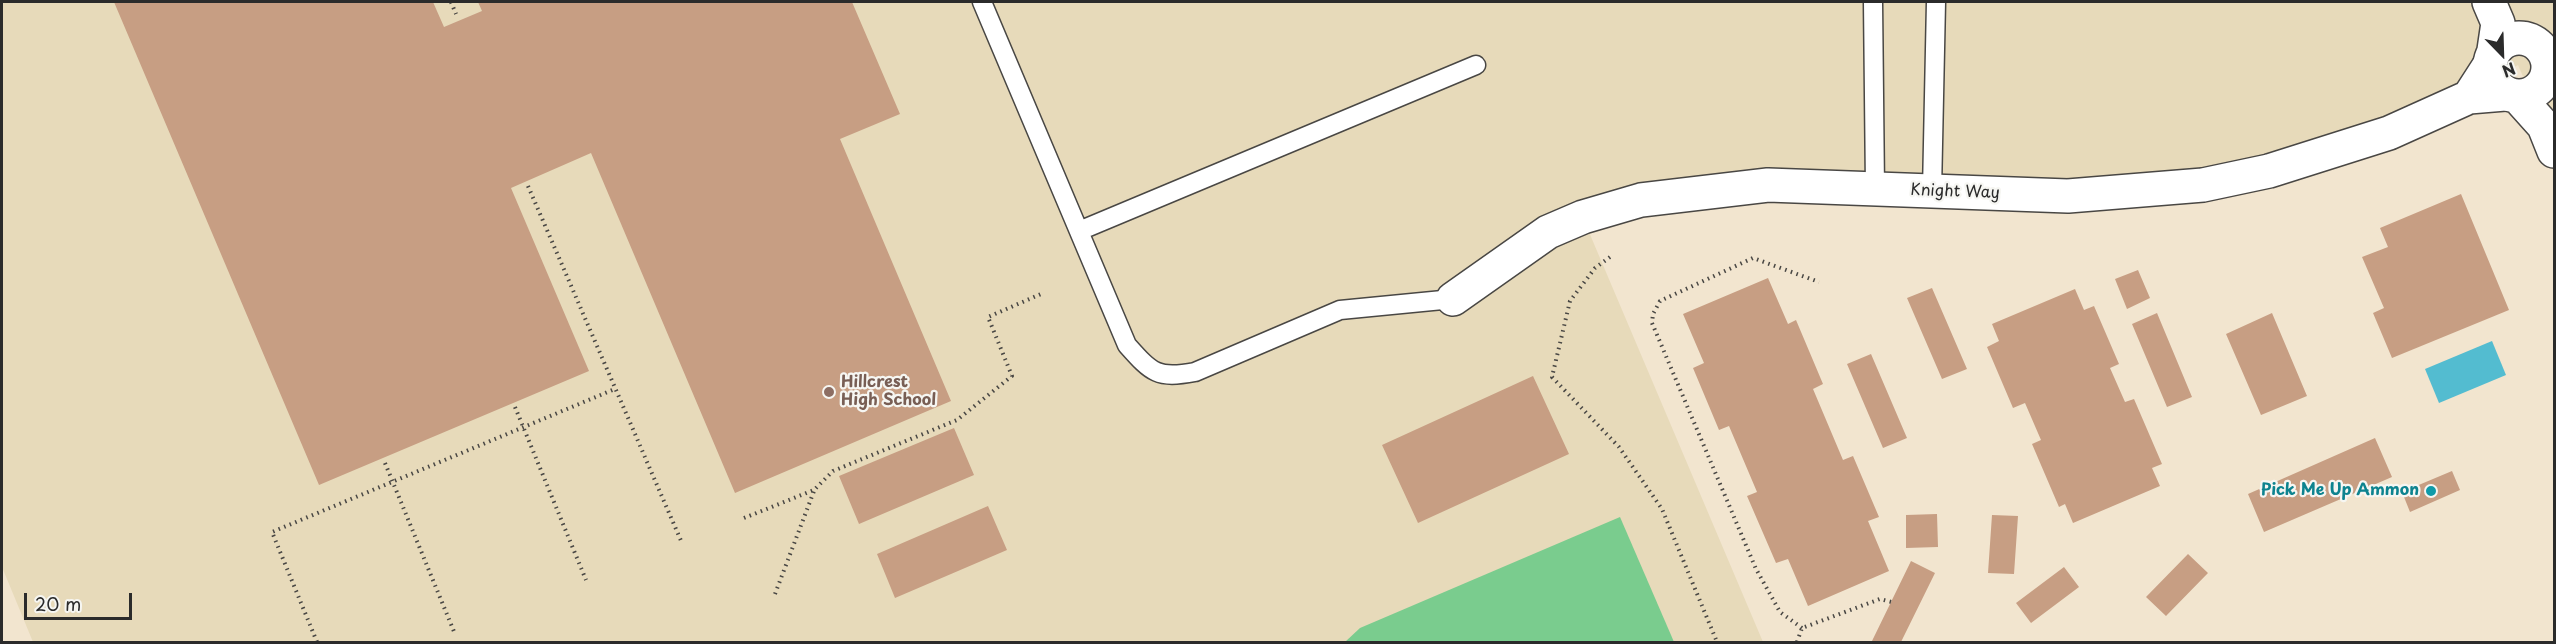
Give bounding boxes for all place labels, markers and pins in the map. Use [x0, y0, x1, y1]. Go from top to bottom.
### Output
place label: Hillcrest High School [841, 373, 936, 411]
marker: Hillcrest High School [822, 385, 836, 399]
place label: Pick Me Up Ammon [2261, 481, 2419, 501]
marker: Pick Me Up Ammon [2424, 484, 2438, 498]

